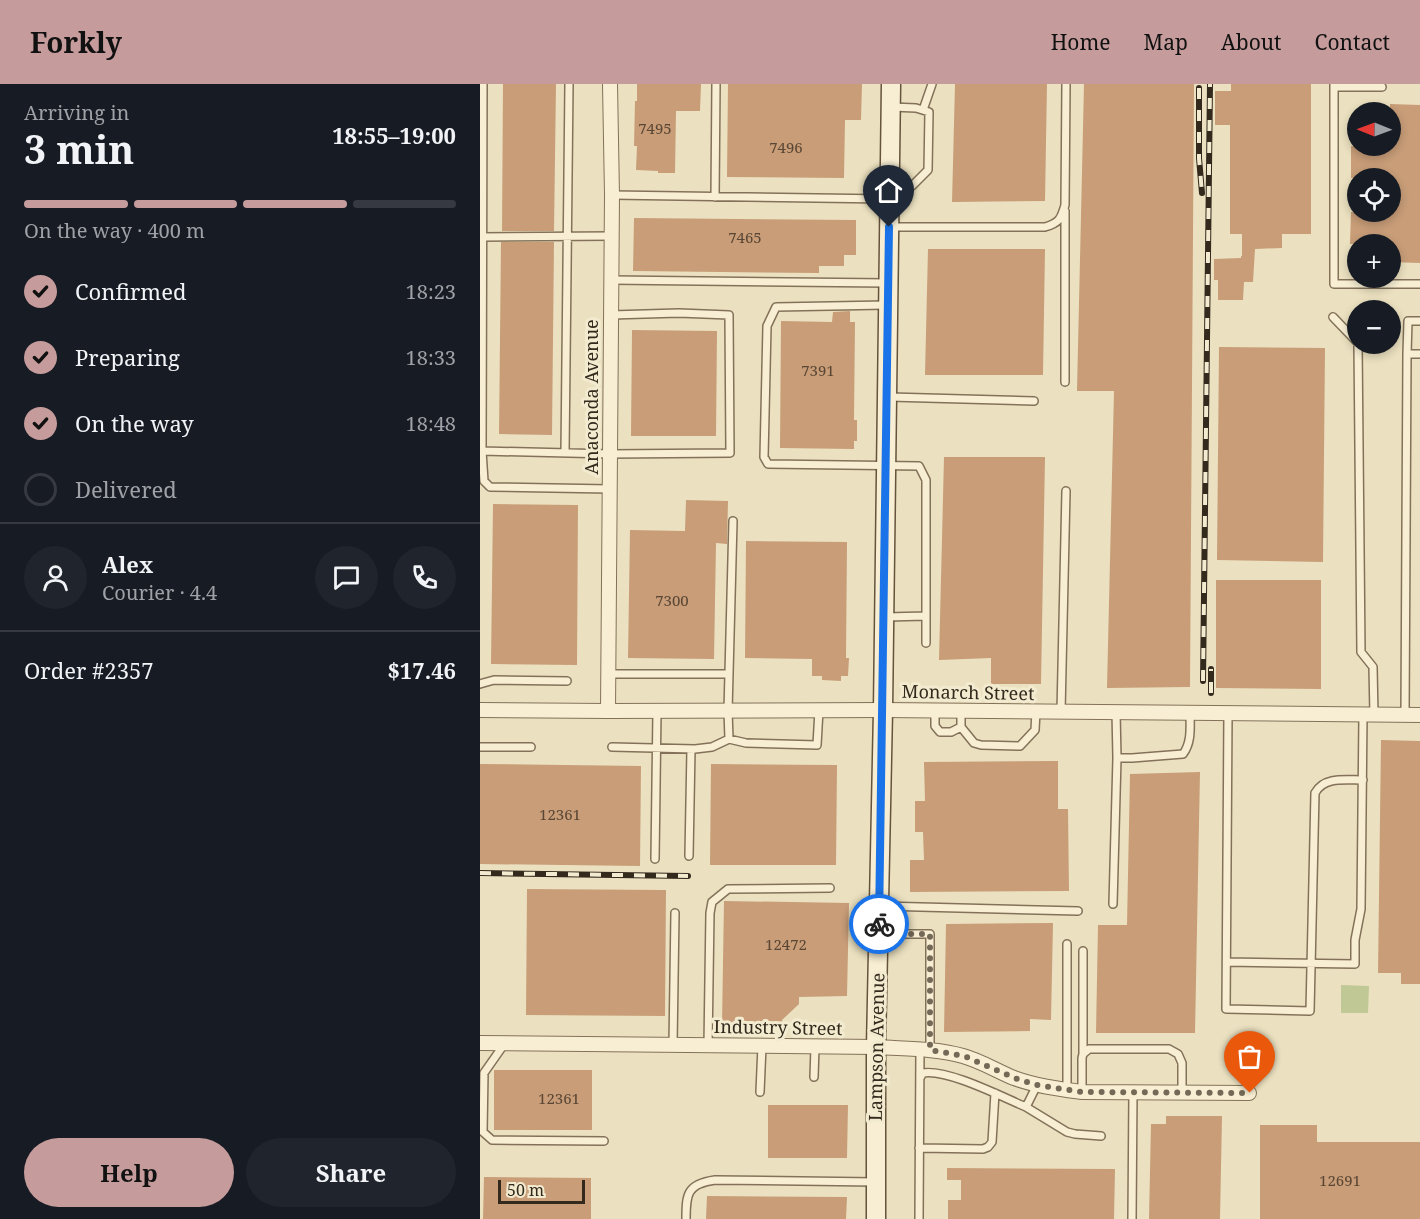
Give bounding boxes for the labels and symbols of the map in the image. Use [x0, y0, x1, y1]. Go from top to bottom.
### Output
north arrow [1347, 102, 1401, 156]
house number: 7495 [638, 118, 672, 138]
house number: 7496 [769, 137, 803, 157]
pin [863, 165, 914, 227]
house number: 7465 [728, 227, 762, 247]
street label: Anaconda Avenue [579, 319, 603, 475]
house number: 7391 [801, 360, 835, 380]
house number: 7300 [655, 590, 689, 610]
street label: Monarch Street [901, 679, 1035, 705]
house number: 12361 [539, 804, 581, 824]
courier [849, 894, 909, 954]
house number: 12472 [765, 934, 807, 954]
street label: Lampson Avenue [863, 973, 889, 1121]
street label: Industry Street [713, 1014, 843, 1040]
pin [1224, 1031, 1275, 1093]
house number: 12361 [538, 1088, 580, 1108]
house number: 12691 [1319, 1170, 1361, 1190]
scale bar [498, 1177, 585, 1204]

